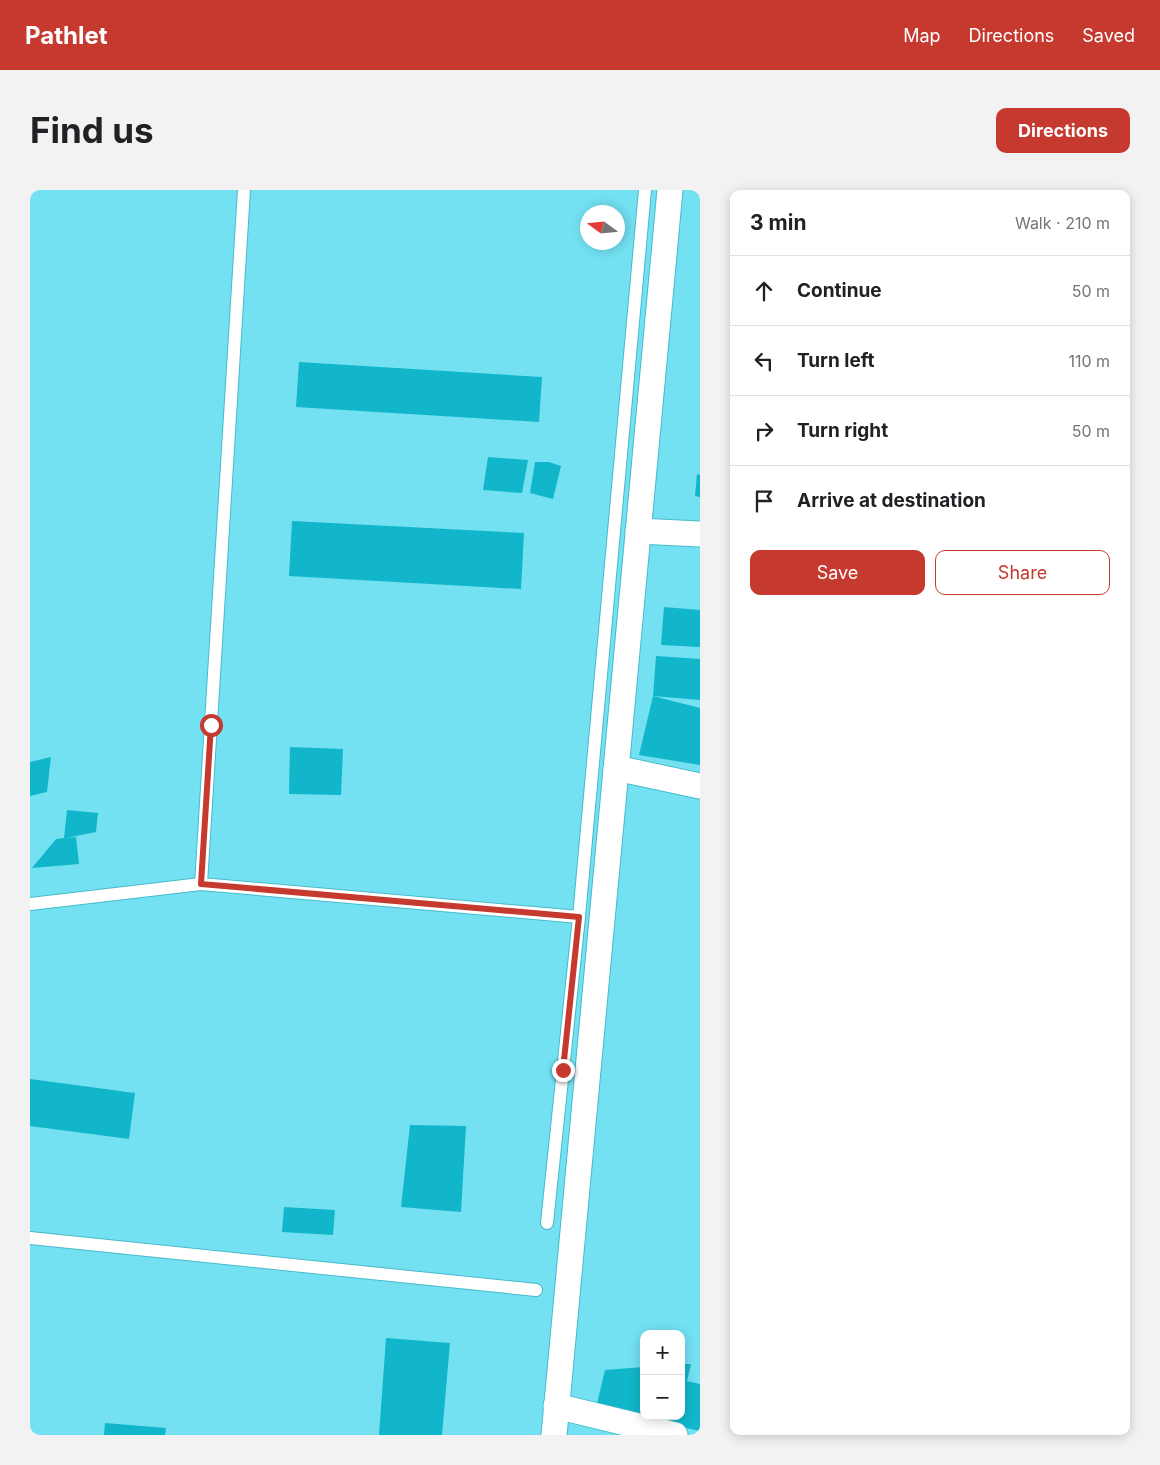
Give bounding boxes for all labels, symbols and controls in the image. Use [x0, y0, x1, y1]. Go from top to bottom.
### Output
text: Pathlet [25, 21, 108, 50]
text: Map [903, 25, 941, 46]
text: Directions [969, 25, 1054, 46]
text: Saved [1082, 25, 1135, 46]
button: Directions [996, 108, 1130, 153]
text: Find us [30, 109, 154, 151]
north arrow [580, 205, 625, 250]
text: 3 min [750, 210, 806, 235]
text: Walk · 210 m [1015, 213, 1110, 233]
icon: ahead [750, 277, 778, 305]
text: Continue [797, 279, 882, 302]
text: 50 m [1072, 281, 1110, 301]
icon: left [750, 347, 778, 375]
text: Turn left [797, 349, 875, 372]
text: 110 m [1068, 351, 1110, 371]
icon: right [750, 417, 778, 445]
text: Turn right [797, 419, 888, 442]
text: 50 m [1072, 421, 1110, 441]
icon: arrive [750, 487, 778, 515]
text: Arrive at destination [797, 489, 986, 512]
button: Save [750, 550, 925, 595]
button: Share [935, 550, 1110, 595]
route start [200, 714, 223, 737]
route end [552, 1059, 575, 1082]
map controls [640, 1330, 685, 1420]
button: + [640, 1330, 685, 1375]
button: − [640, 1375, 685, 1420]

